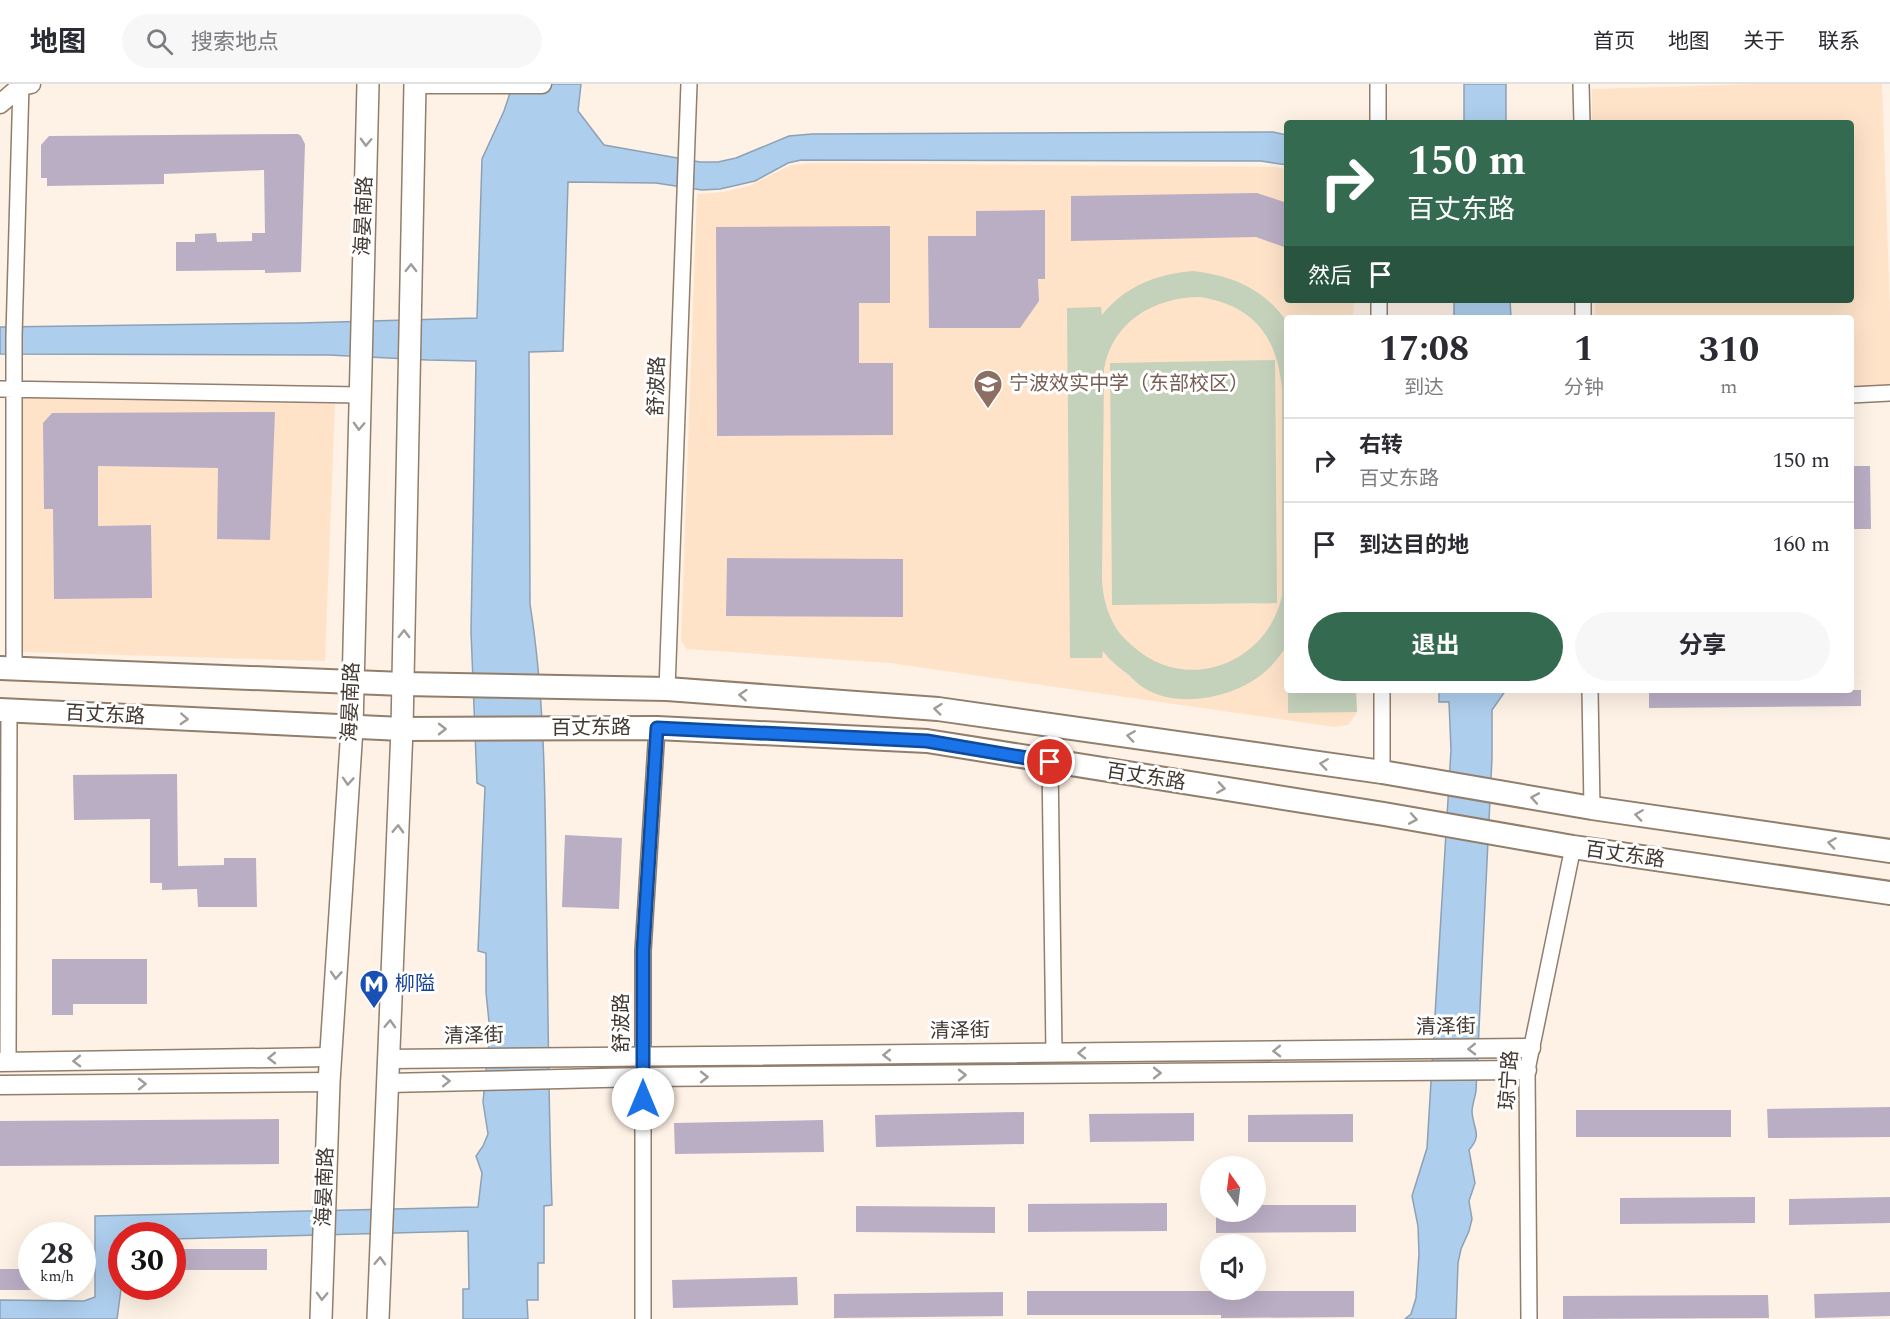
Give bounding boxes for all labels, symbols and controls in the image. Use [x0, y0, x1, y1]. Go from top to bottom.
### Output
search box [122, 14, 542, 68]
text: 地图 [30, 21, 86, 64]
icon: search [143, 25, 176, 58]
text: 搜索地点 [191, 26, 279, 59]
text: 首页 [1593, 26, 1635, 58]
text: 地图 [1668, 26, 1710, 58]
text: 关于 [1743, 26, 1785, 58]
text: 联系 [1818, 26, 1860, 58]
text: 150 m [1407, 130, 1526, 193]
one-way arrow [360, 138, 373, 147]
icon: right [1308, 144, 1386, 222]
street label: 海晏南路 [348, 176, 380, 256]
text: 百丈东路 [1407, 189, 1515, 231]
icon: arrive [1364, 258, 1397, 291]
text: 然后 [1308, 260, 1352, 293]
one-way arrow [405, 263, 418, 272]
text: 17:08 [1379, 322, 1469, 377]
text: 1 [1574, 322, 1594, 377]
text: 310 [1699, 323, 1759, 378]
street label: 舒波路 [641, 355, 673, 417]
school or university icon: 宁波效实中学（东部校区） [972, 368, 1004, 410]
place label: 宁波效实中学（东部校区） [1009, 369, 1249, 399]
text: m [1720, 372, 1738, 402]
text: 到达 [1404, 373, 1444, 403]
text: 分钟 [1564, 373, 1604, 403]
one-way arrow [352, 421, 365, 430]
text: 右转 [1359, 429, 1403, 462]
icon: right [1308, 444, 1341, 477]
text: 150 m [1773, 444, 1830, 477]
text: 百丈东路 [1359, 464, 1439, 494]
icon: arrive [1308, 528, 1341, 561]
text: 160 m [1773, 528, 1830, 561]
text: 到达目的地 [1359, 529, 1469, 562]
button: 退出 [1308, 612, 1563, 681]
button: 分享 [1575, 612, 1830, 681]
one-way arrow [398, 630, 410, 639]
street label: 海晏南路 [335, 662, 367, 742]
one-way arrow [739, 689, 748, 702]
street label: 百丈东路 [64, 698, 146, 732]
one-way arrow [933, 703, 942, 716]
one-way arrow [180, 713, 189, 726]
street label: 百丈东路 [551, 713, 631, 743]
one-way arrow [438, 723, 447, 735]
one-way arrow [1126, 731, 1136, 743]
pin [1024, 736, 1075, 787]
icon: arrive [1033, 745, 1066, 778]
street label: 百丈东路 [1104, 756, 1188, 798]
one-way arrow [1320, 758, 1329, 770]
one-way arrow [342, 776, 355, 785]
one-way arrow [1216, 782, 1226, 794]
one-way arrow [1530, 792, 1540, 805]
one-way arrow [1635, 809, 1645, 822]
one-way arrow [1408, 812, 1418, 825]
one-way arrow [392, 824, 404, 833]
street label: 百丈东路 [1583, 835, 1667, 875]
one-way arrow [1827, 838, 1837, 850]
metro station icon: 柳隘 [358, 968, 390, 1010]
place label: 柳隘 [395, 969, 435, 999]
one-way arrow [329, 971, 342, 980]
street label: 舒波路 [607, 993, 637, 1053]
street label: 清泽街 [1416, 1011, 1476, 1043]
street label: 清泽街 [930, 1015, 990, 1047]
one-way arrow [384, 1019, 396, 1028]
street label: 清泽街 [444, 1020, 504, 1052]
one-way arrow [1468, 1043, 1477, 1055]
one-way arrow [1273, 1045, 1282, 1057]
one-way arrow [1078, 1047, 1087, 1059]
one-way arrow [883, 1049, 892, 1061]
street label: 琼宁路 [1492, 1049, 1526, 1111]
one-way arrow [267, 1052, 276, 1064]
one-way arrow [72, 1055, 81, 1067]
position arrow [611, 1067, 675, 1131]
one-way arrow [1153, 1067, 1162, 1079]
one-way arrow [958, 1069, 967, 1081]
one-way arrow [700, 1071, 709, 1083]
one-way arrow [442, 1075, 451, 1088]
one-way arrow [138, 1078, 147, 1090]
street label: 海晏南路 [309, 1147, 341, 1227]
north arrow [1200, 1156, 1266, 1222]
map controls [1200, 1156, 1266, 1300]
speed limit sign: 30 [108, 1222, 186, 1300]
text: 28 [40, 1231, 74, 1277]
button: sound [1200, 1234, 1266, 1300]
one-way arrow [374, 1256, 387, 1265]
text: km/h [40, 1265, 74, 1288]
one-way arrow [316, 1291, 328, 1300]

